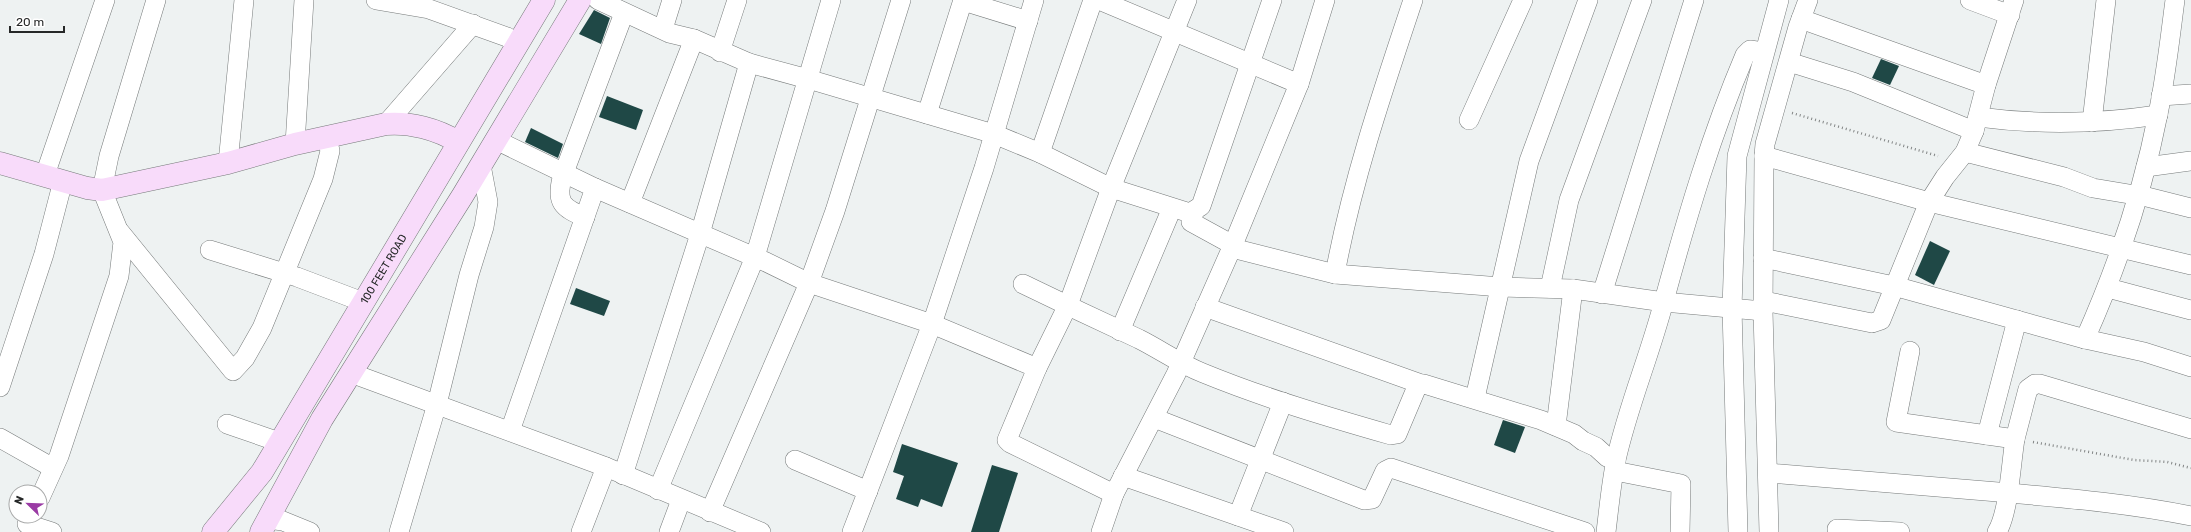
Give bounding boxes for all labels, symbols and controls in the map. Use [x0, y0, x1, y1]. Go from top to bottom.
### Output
scale bar [10, 8, 64, 34]
text: 20 m [16, 15, 44, 29]
street label: 100 FEET ROAD [357, 231, 409, 306]
north arrow [8, 484, 48, 524]
text: N [12, 494, 27, 506]

